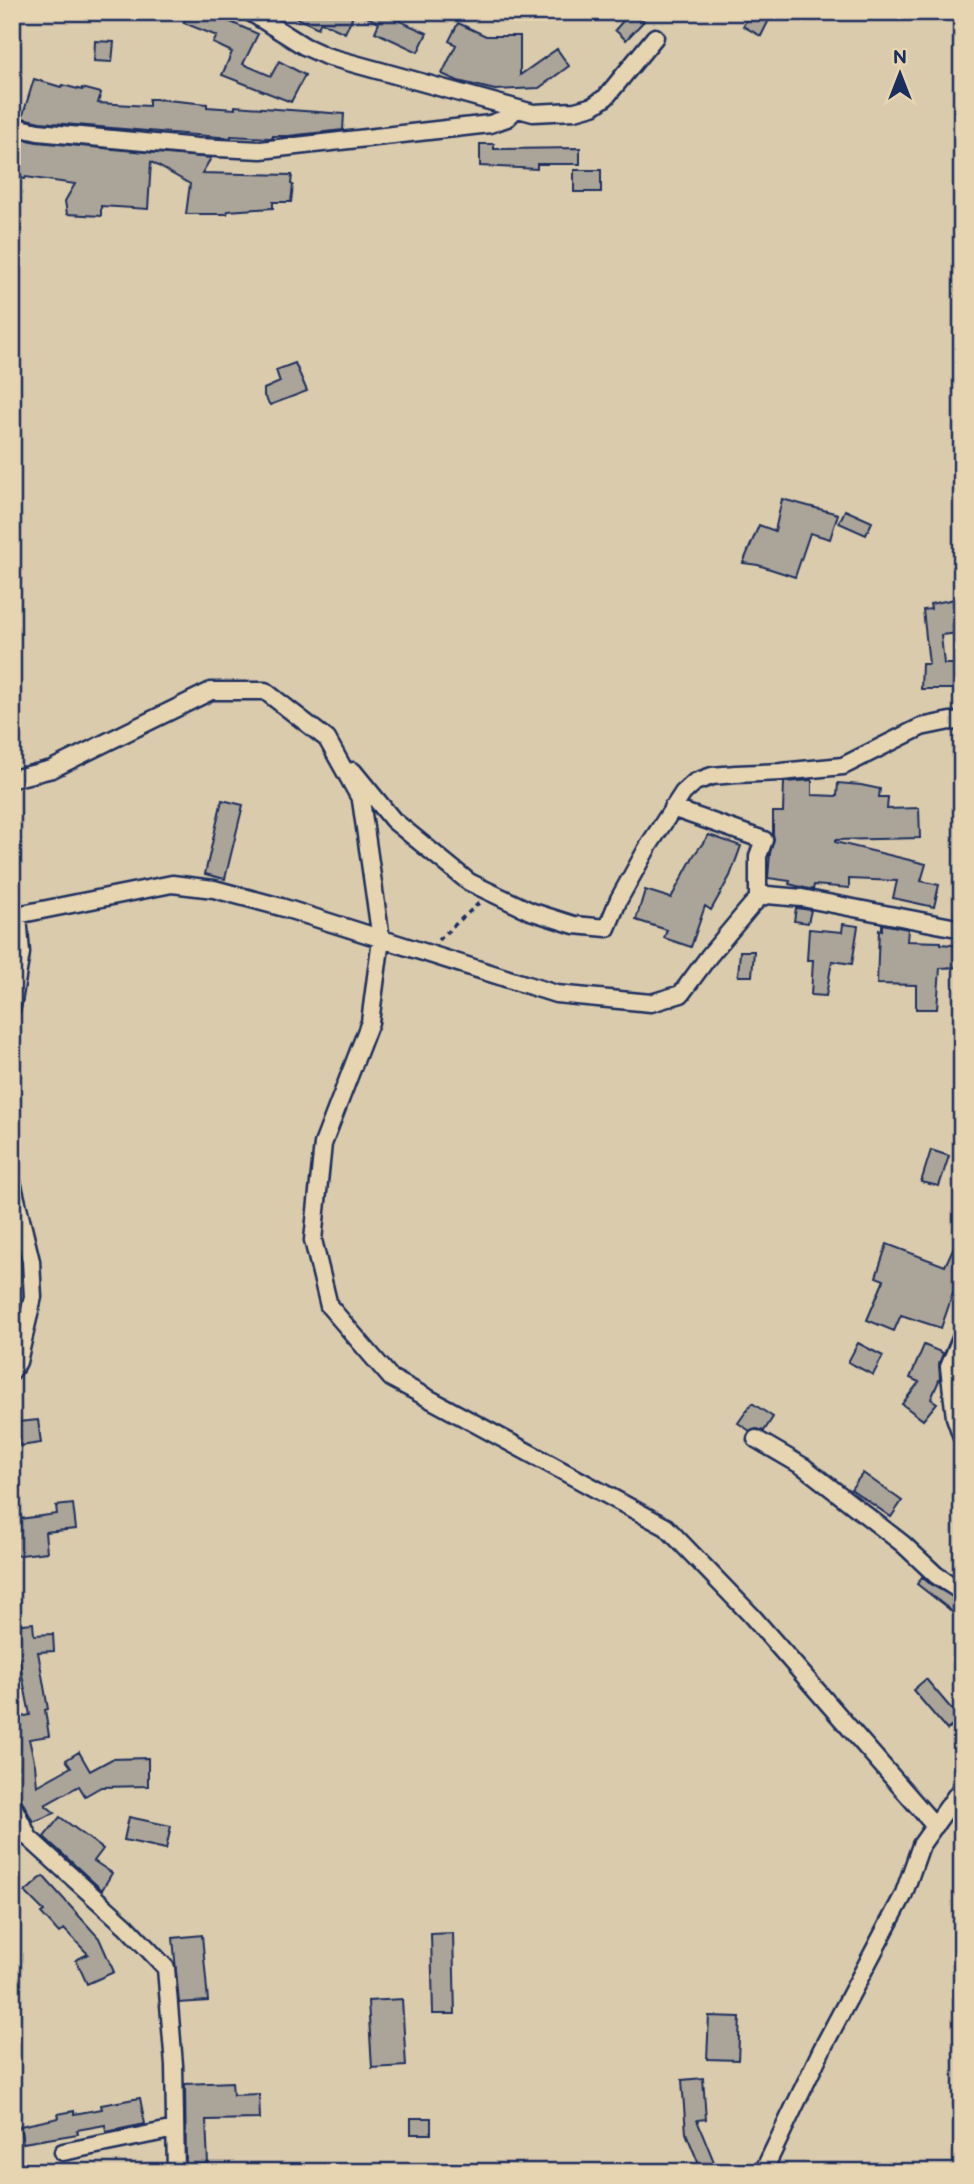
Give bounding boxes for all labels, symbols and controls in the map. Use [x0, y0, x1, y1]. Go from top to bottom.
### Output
north arrow [866, 38, 936, 108]
text: N [893, 47, 907, 70]

